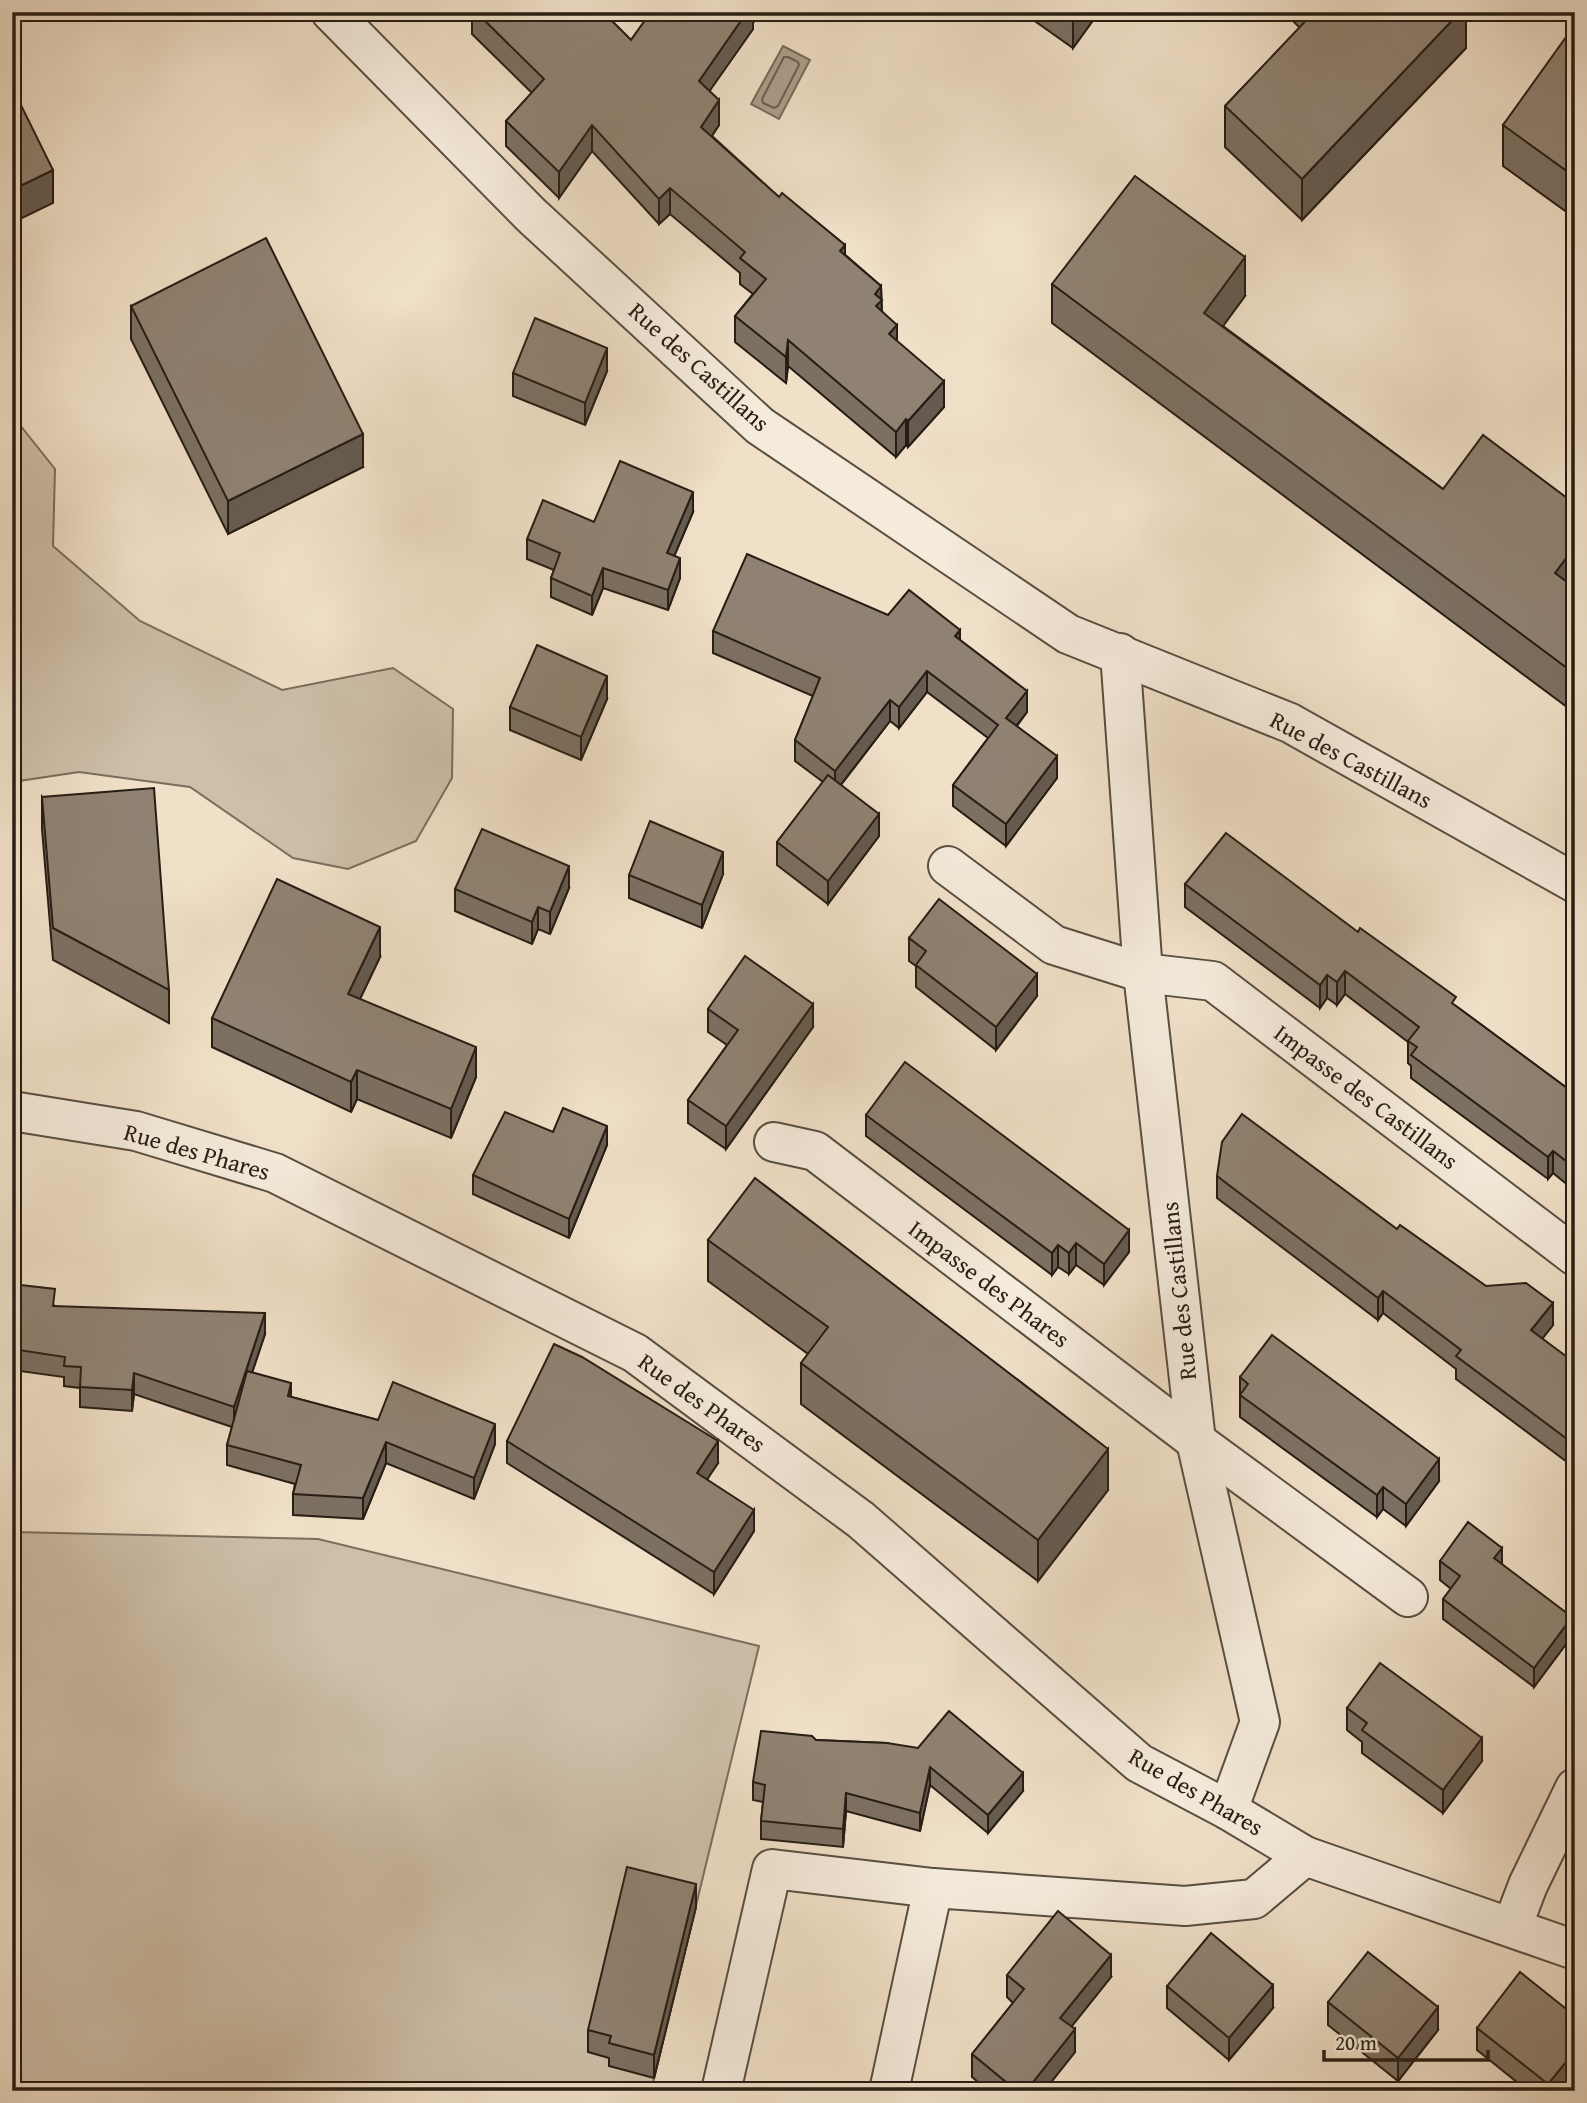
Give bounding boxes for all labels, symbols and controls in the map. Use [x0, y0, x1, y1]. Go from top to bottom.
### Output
street label: Rue des Castillans [621, 294, 778, 440]
street label: Rue des Castillans [1264, 702, 1439, 817]
street label: Impasse des Castillans [1267, 1016, 1466, 1178]
street label: Rue des Phares [120, 1114, 274, 1189]
street label: Rue des Castillans [1152, 1200, 1205, 1382]
street label: Impasse des Phares [901, 1211, 1077, 1356]
street label: Rue des Phares [631, 1344, 773, 1461]
street label: Rue des Phares [1122, 1739, 1270, 1844]
scale bar [1324, 2019, 1489, 2063]
text: 20 m [1335, 2027, 1377, 2058]

